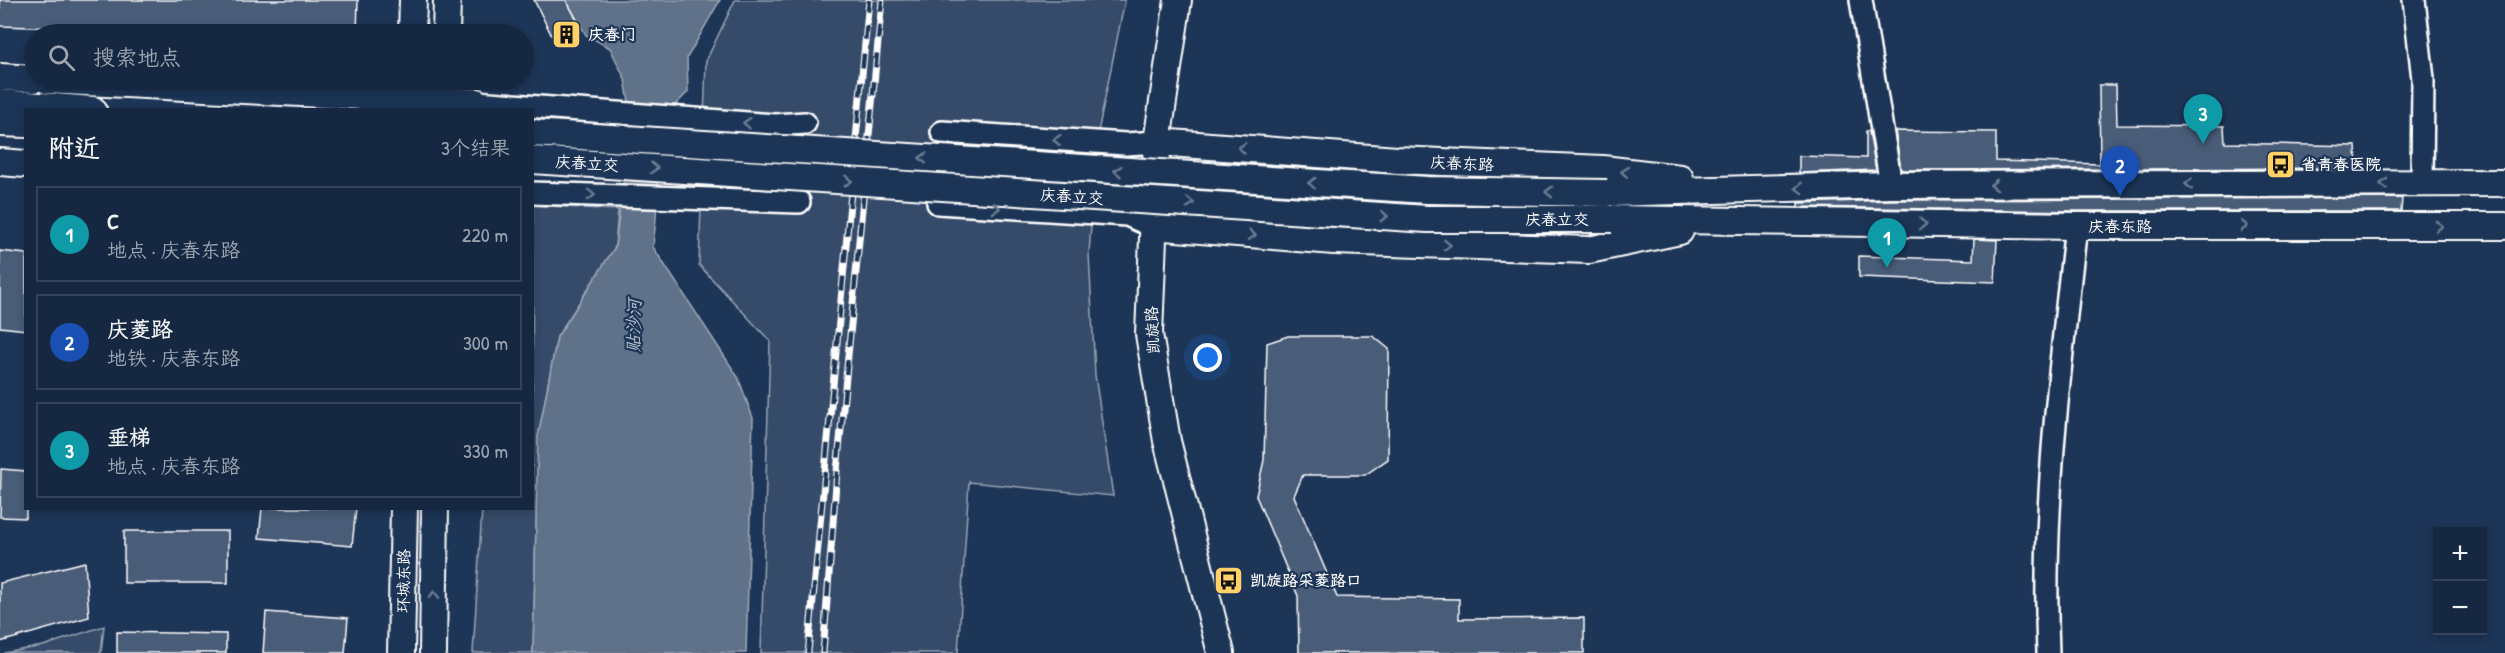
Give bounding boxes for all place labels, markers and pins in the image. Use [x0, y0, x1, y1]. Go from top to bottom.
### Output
building icon: 庆春门 [551, 18, 583, 50]
place label: 庆春门 [588, 23, 636, 45]
pin: 3 [2184, 94, 2222, 144]
pin: 2 [2100, 146, 2140, 196]
bus stop icon: 省青春医院 [2264, 148, 2296, 180]
place label: 省青春医院 [2301, 153, 2381, 175]
pin: 1 [1868, 218, 1906, 268]
bus stop icon: 凯旋路采菱路口 [1213, 564, 1245, 596]
place label: 凯旋路采菱路口 [1250, 569, 1362, 591]

